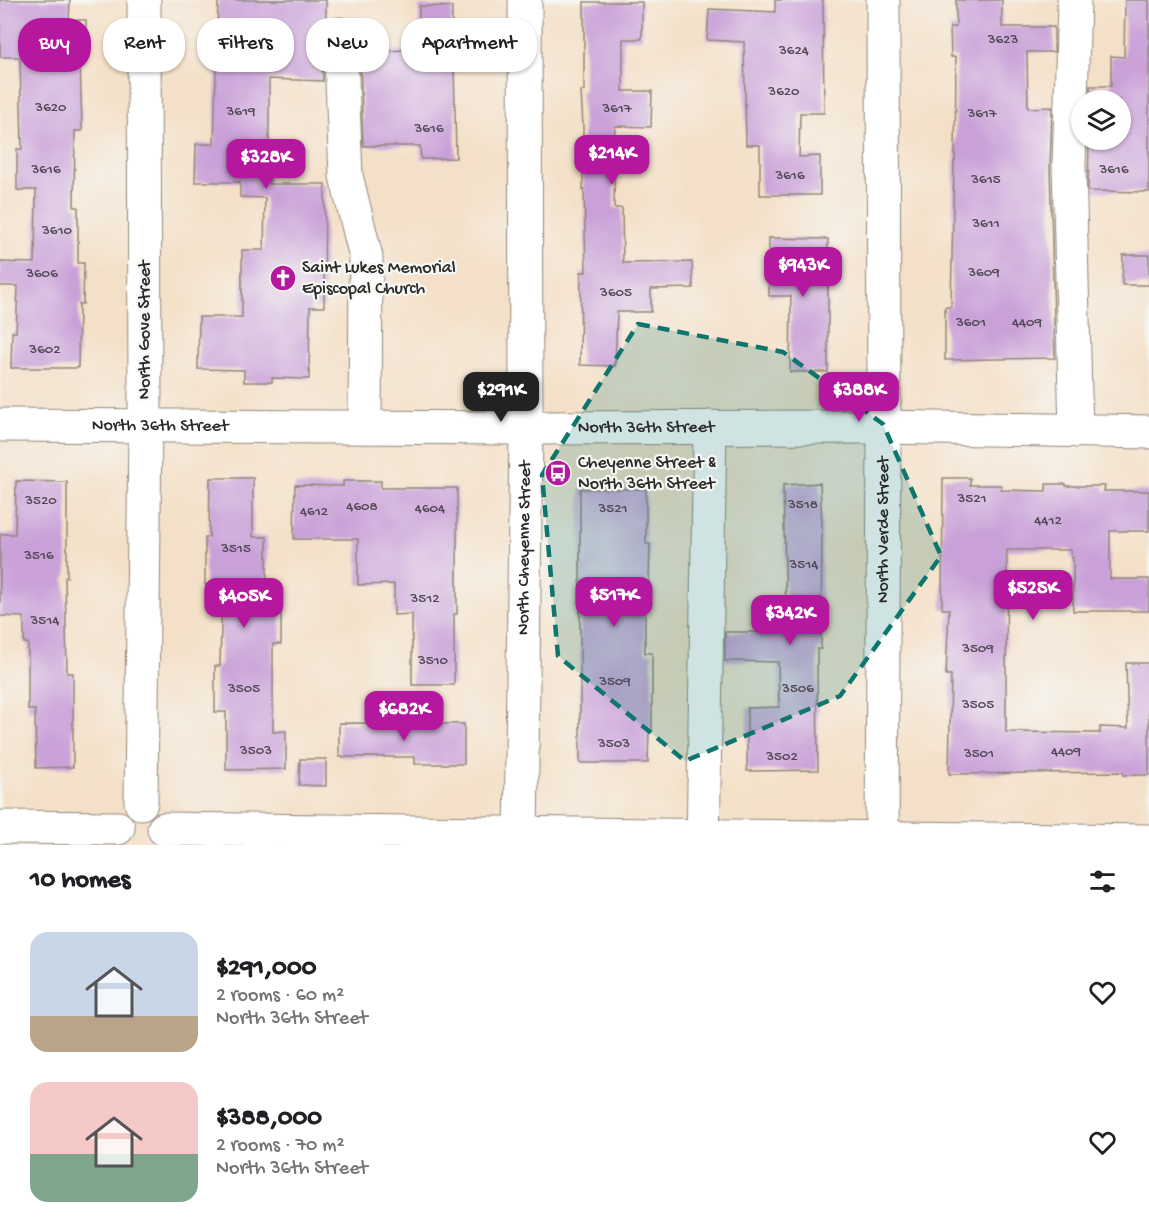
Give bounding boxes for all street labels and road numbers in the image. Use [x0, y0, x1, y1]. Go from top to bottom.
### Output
street label: North Gove Street [135, 259, 156, 399]
street label: North 36th Street [92, 415, 230, 437]
street label: North 36th Street [578, 417, 716, 438]
street label: North Verde Street [873, 455, 894, 603]
street label: North Cheyenne Street [513, 459, 536, 635]

